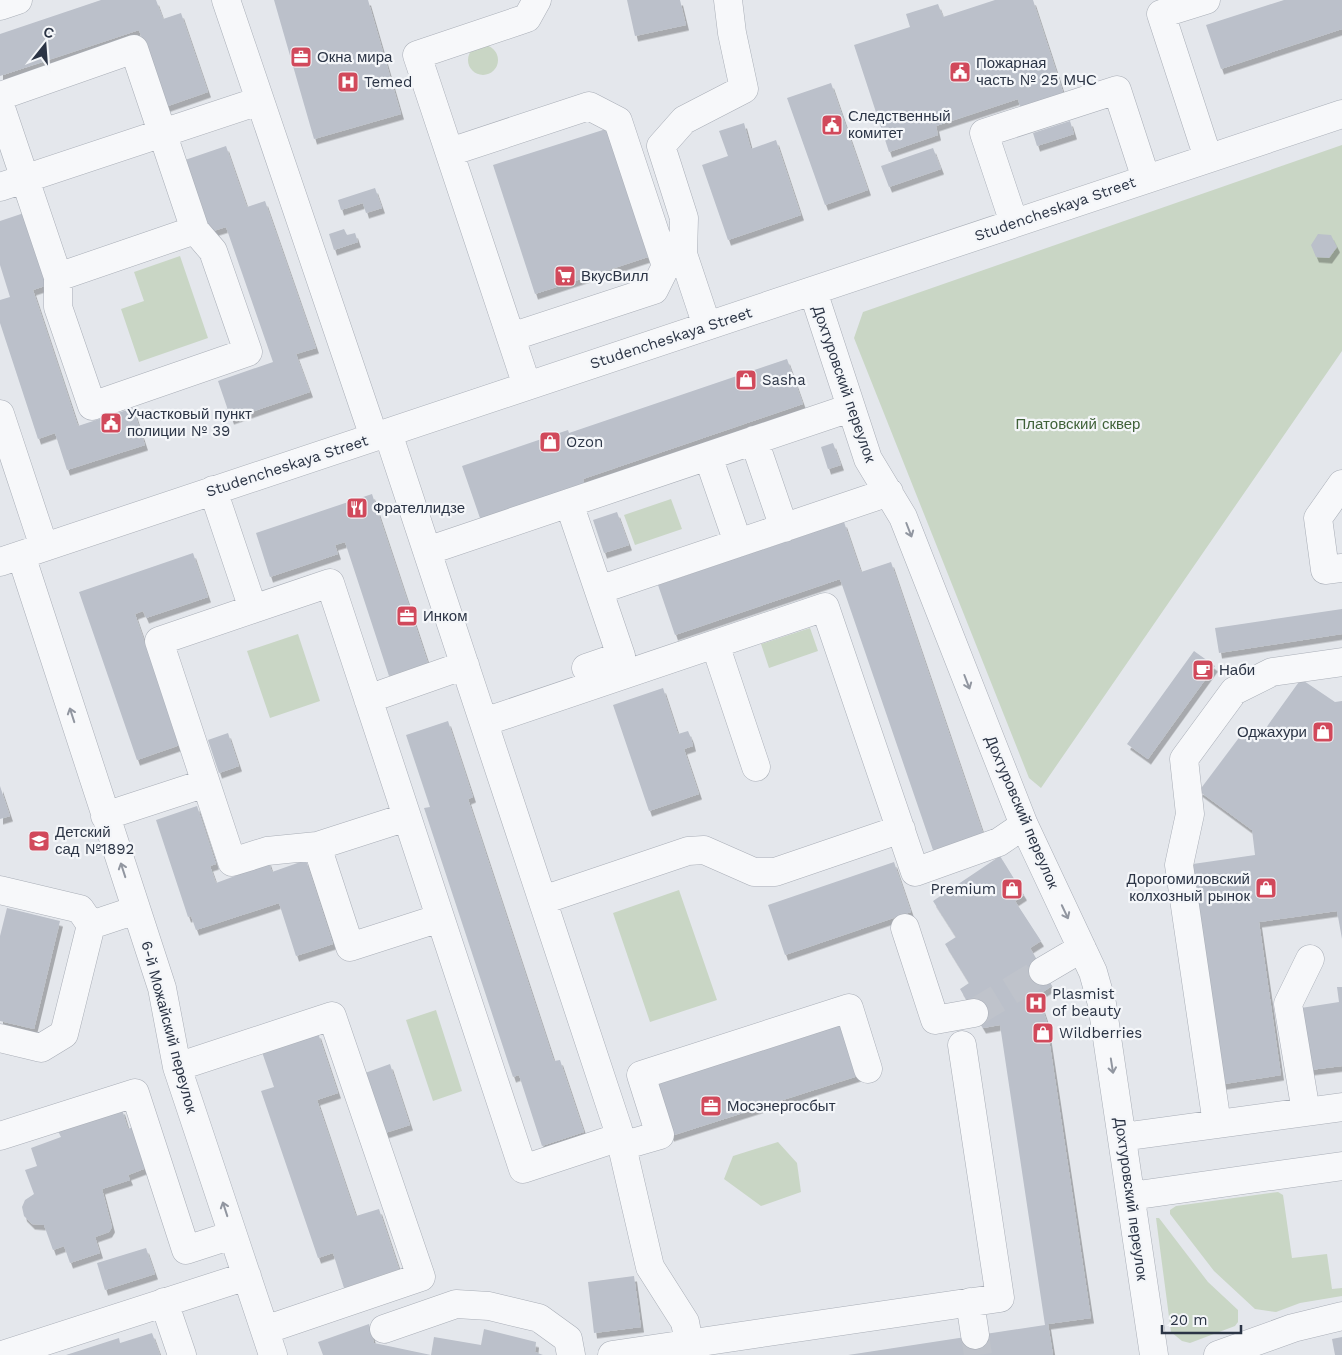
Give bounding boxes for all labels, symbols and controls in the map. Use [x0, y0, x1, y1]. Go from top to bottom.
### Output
north arrow [20, 20, 70, 70]
text: С [42, 23, 56, 42]
office icon: Окна мира [289, 45, 313, 69]
place label: Окна мира [317, 48, 393, 66]
place label: Пожарная часть № 25 МЧС [976, 54, 1097, 89]
public building icon: Пожарная часть № 25 МЧС [948, 60, 972, 84]
hospital icon: Temed [336, 70, 360, 94]
place label: Temed [364, 73, 412, 91]
place label: Следственный комитет [848, 107, 951, 142]
public building icon: Следственный комитет [820, 113, 844, 137]
street label: Studencheskaya Street [972, 173, 1139, 245]
supermarket icon: ВкусВилл [553, 264, 577, 288]
place label: ВкусВилл [581, 267, 648, 285]
street label: Studencheskaya Street [588, 303, 755, 373]
street label: Дохтуровский переулок [809, 303, 879, 465]
shop icon: Sasha [734, 368, 758, 392]
place label: Sasha [762, 371, 806, 389]
place label: Участковый пункт полиции № 39 [127, 405, 252, 440]
public building icon: Участковый пункт полиции № 39 [99, 411, 123, 435]
park label: Платовский сквер [1016, 415, 1140, 433]
shop icon: Ozon [538, 430, 562, 454]
street label: Studencheskaya Street [204, 431, 371, 501]
place label: Ozon [566, 433, 603, 451]
restaurant icon: Фрателлидзе [345, 496, 369, 520]
place label: Фрателлидзе [373, 499, 465, 517]
one-way arrow [904, 522, 914, 537]
office icon: Инком [395, 604, 419, 628]
place label: Инком [423, 607, 467, 625]
cafe icon: Наби [1191, 658, 1215, 682]
place label: Наби [1219, 661, 1255, 679]
one-way arrow [964, 674, 973, 689]
one-way arrow [67, 708, 77, 724]
shop icon: Оджахури [1311, 720, 1335, 744]
place label: Оджахури [1237, 723, 1307, 741]
street label: Дохтуровский переулок [982, 733, 1063, 892]
place label: Детский сад №1892 [55, 823, 134, 858]
school or university icon: Детский сад №1892 [27, 829, 51, 853]
one-way arrow [118, 862, 127, 878]
place label: Дорогомиловский колхозный рынок [1127, 870, 1250, 905]
shop icon: Дорогомиловский колхозный рынок [1254, 876, 1278, 900]
shop icon: Premium [1000, 877, 1024, 901]
place label: Premium [930, 880, 996, 898]
one-way arrow [1060, 904, 1070, 919]
street label: 6-й Можайский переулок [137, 939, 201, 1116]
place label: Plasmist of beauty [1052, 985, 1121, 1020]
hospital icon: Plasmist of beauty [1024, 991, 1048, 1015]
shop icon: Wildberries [1031, 1021, 1055, 1045]
place label: Wildberries [1059, 1024, 1142, 1042]
one-way arrow [1107, 1058, 1117, 1074]
office icon: Мосэнергосбыт [699, 1094, 723, 1118]
place label: Мосэнергосбыт [727, 1097, 836, 1115]
street label: Дохтуровский переулок [1111, 1116, 1151, 1282]
one-way arrow [220, 1202, 229, 1217]
scale bar [1162, 1302, 1241, 1334]
text: 20 m [1170, 1311, 1208, 1329]

